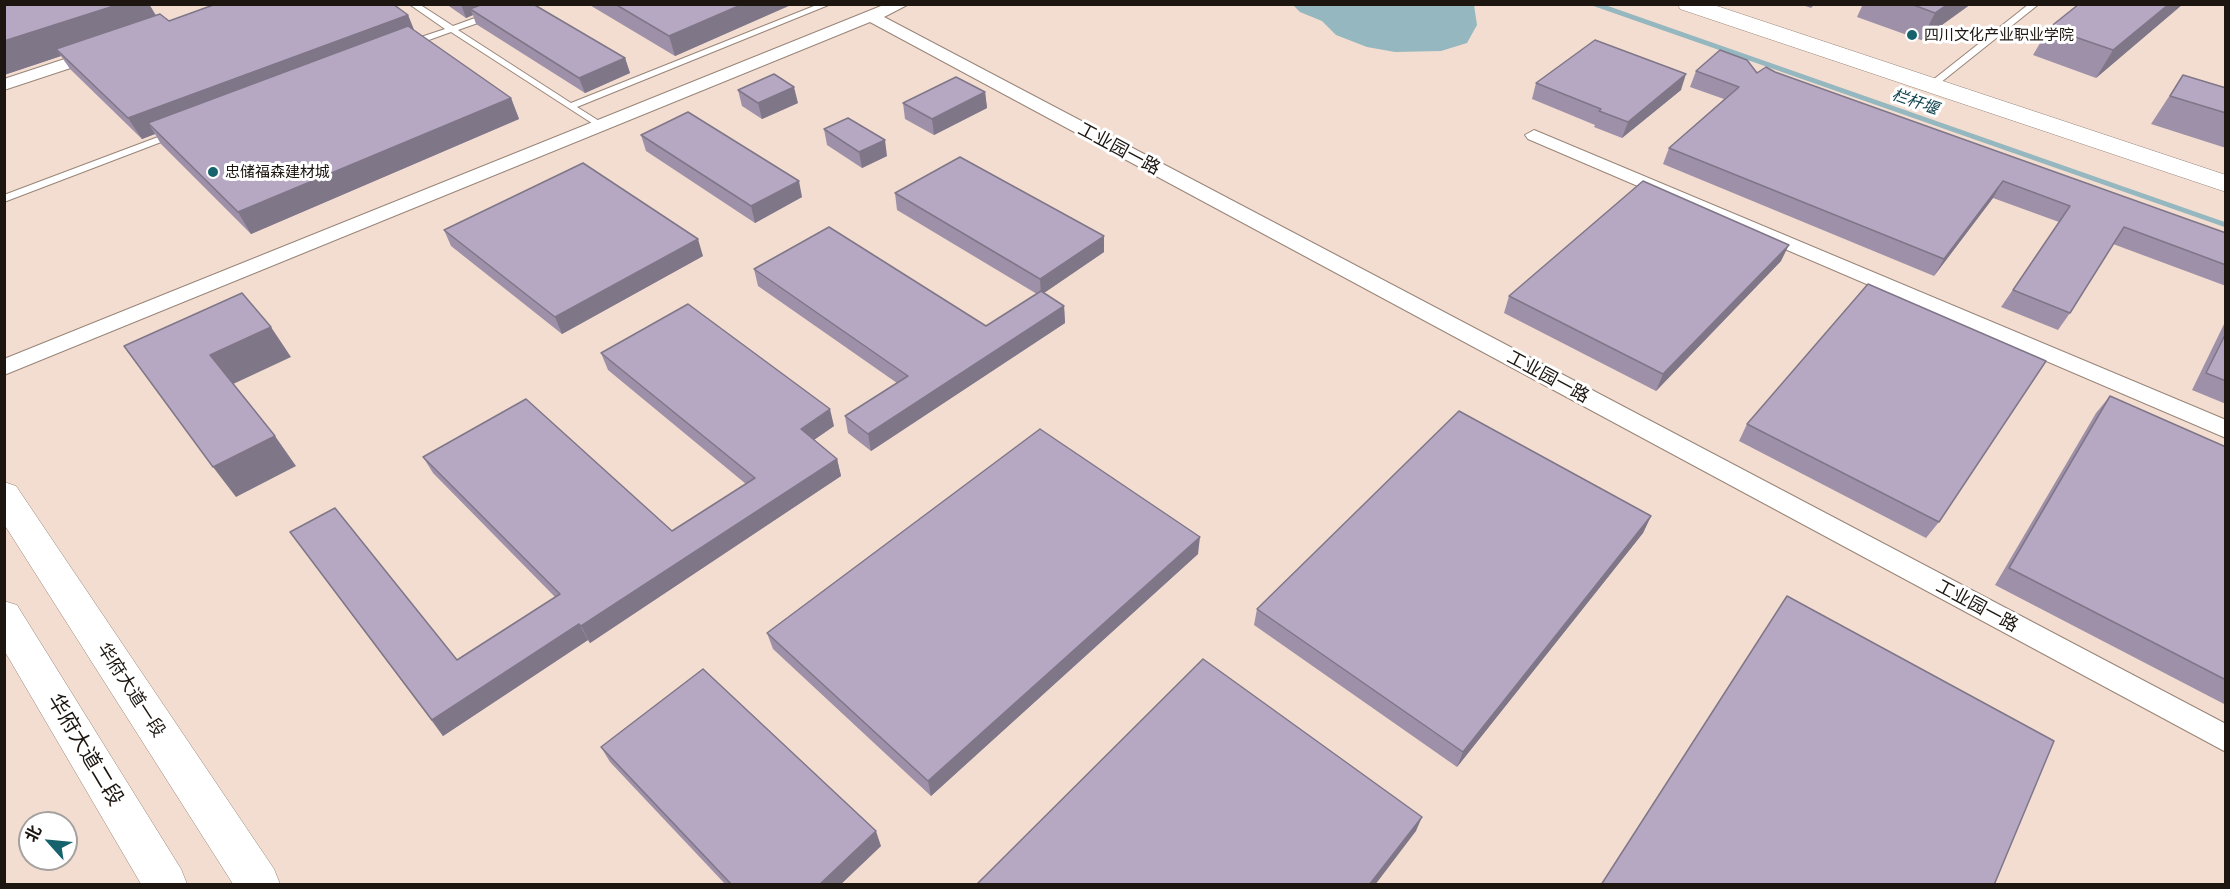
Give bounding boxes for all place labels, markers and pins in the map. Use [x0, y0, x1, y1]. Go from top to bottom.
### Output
place label: 四川文化产业职业学院 [1924, 26, 2074, 44]
marker: 四川文化产业职业学院 [1905, 28, 1919, 42]
place label: 忠储福森建材城 [225, 163, 330, 181]
marker: 忠储福森建材城 [206, 165, 220, 179]

